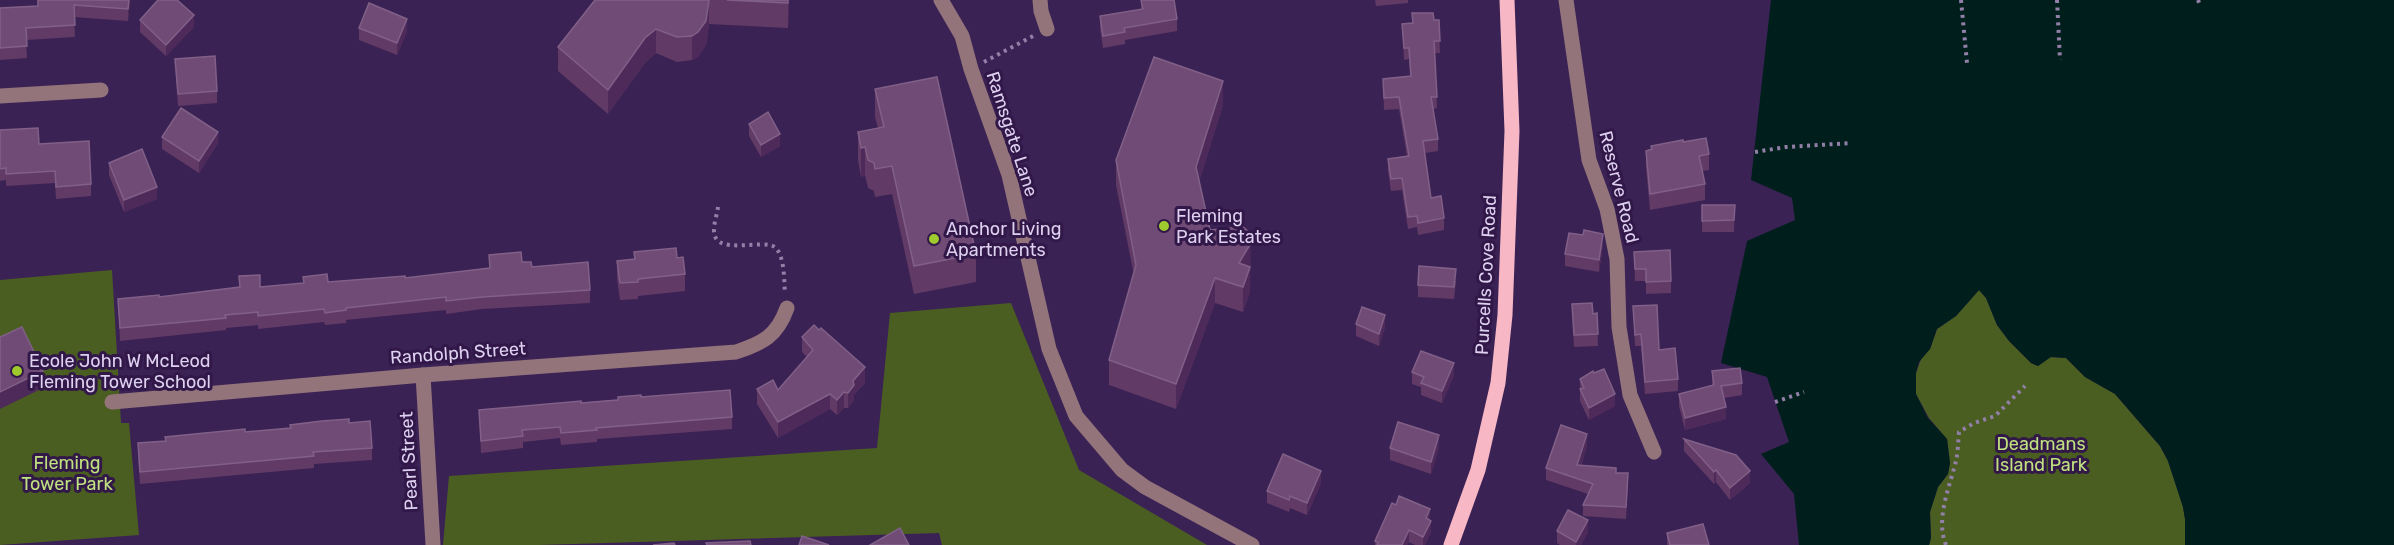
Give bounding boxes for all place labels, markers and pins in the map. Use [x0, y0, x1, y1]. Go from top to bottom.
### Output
place label: Fleming Park Estates [1176, 205, 1281, 248]
place label: Anchor Living Apartments [946, 218, 1062, 261]
marker: Fleming Park Estates [1157, 219, 1171, 233]
marker: Anchor Living Apartments [927, 232, 941, 246]
place label: Ecole John W McLeod Fleming Tower School [29, 350, 211, 393]
marker: Ecole John W McLeod Fleming Tower School [10, 364, 24, 378]

